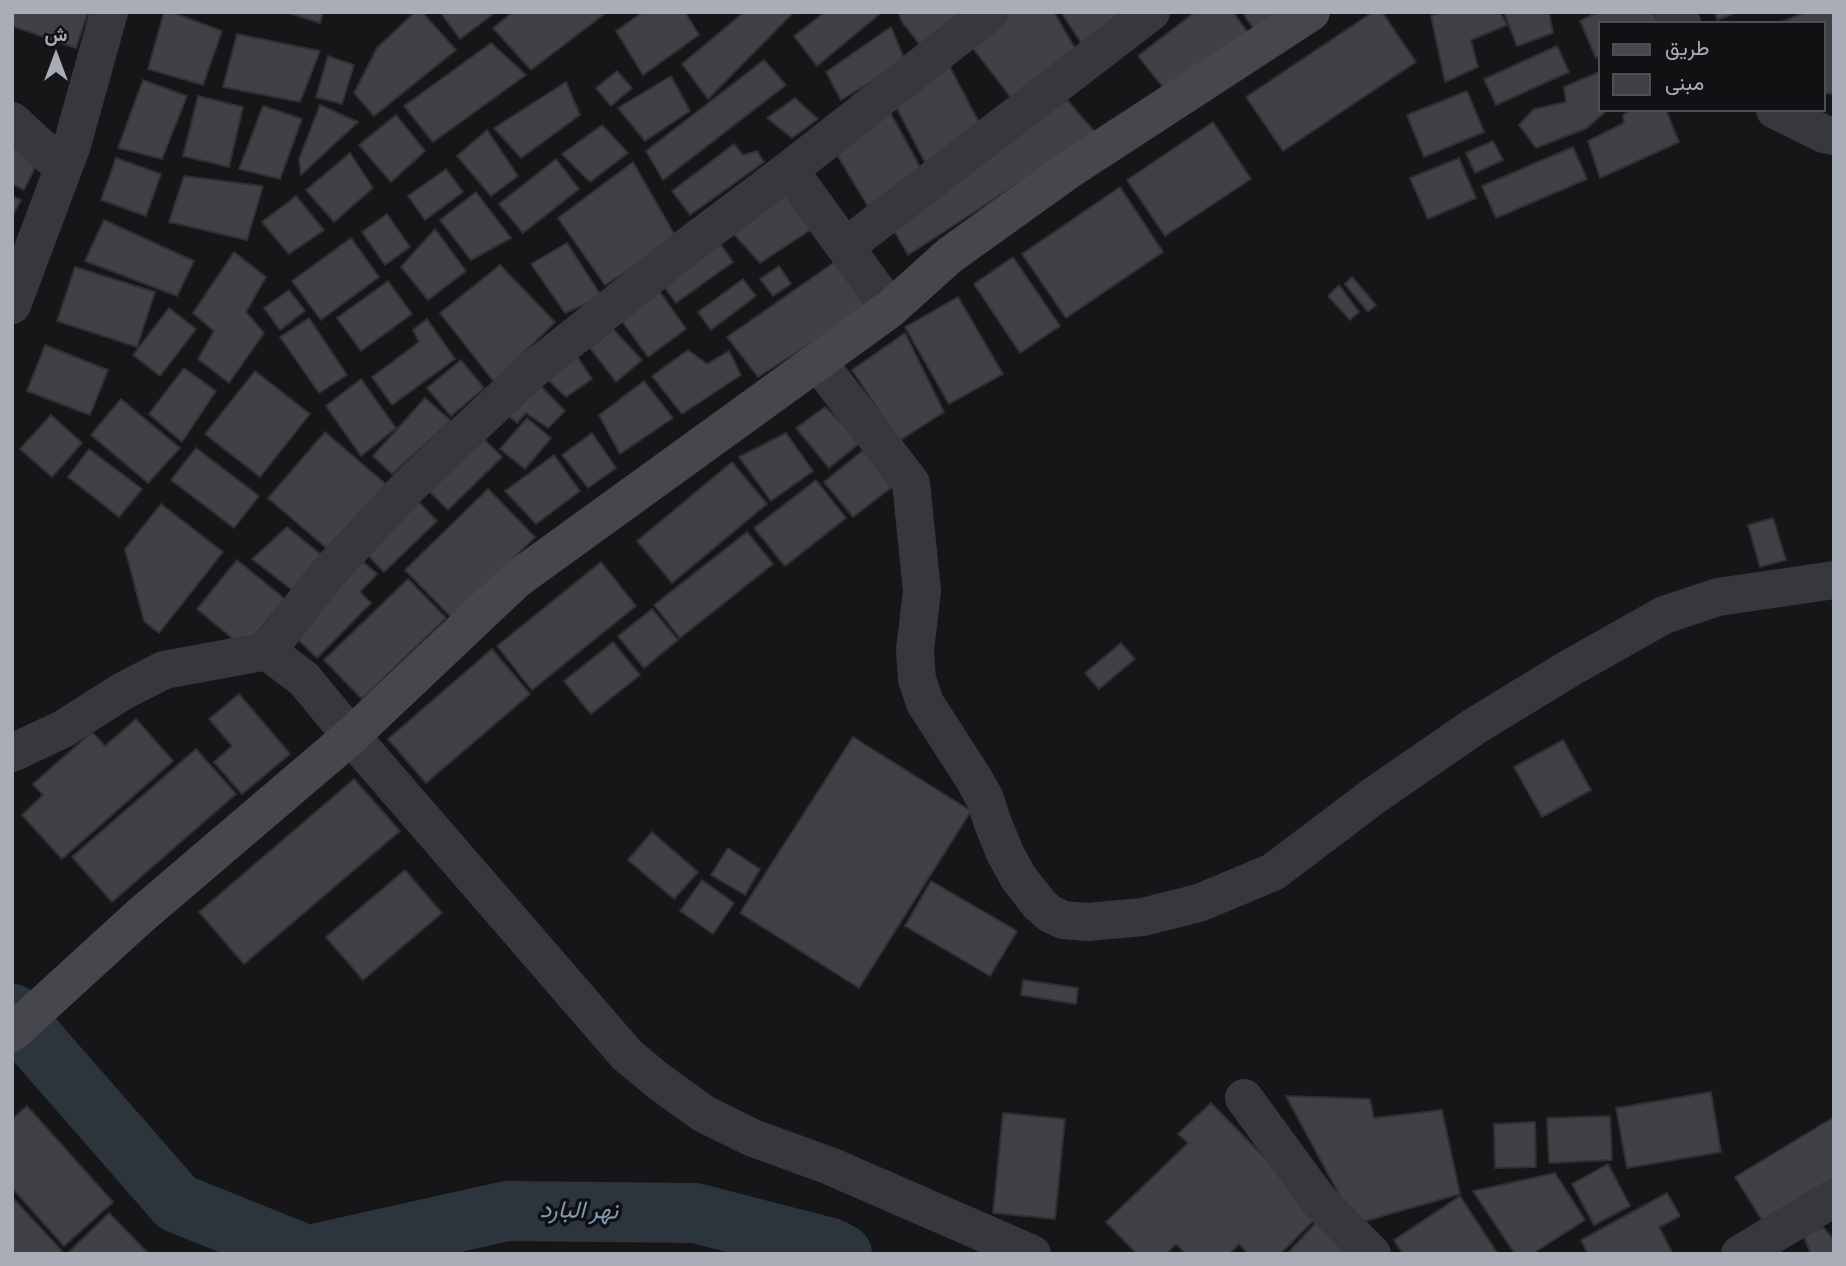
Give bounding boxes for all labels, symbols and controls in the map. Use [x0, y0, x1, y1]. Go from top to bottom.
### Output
north arrow [21, 21, 91, 91]
legend [1598, 21, 1825, 112]
text: ش [45, 24, 67, 46]
text: طريق [1665, 36, 1710, 60]
text: مبنى [1665, 71, 1704, 95]
water label: نهر البارد [540, 1196, 618, 1226]

